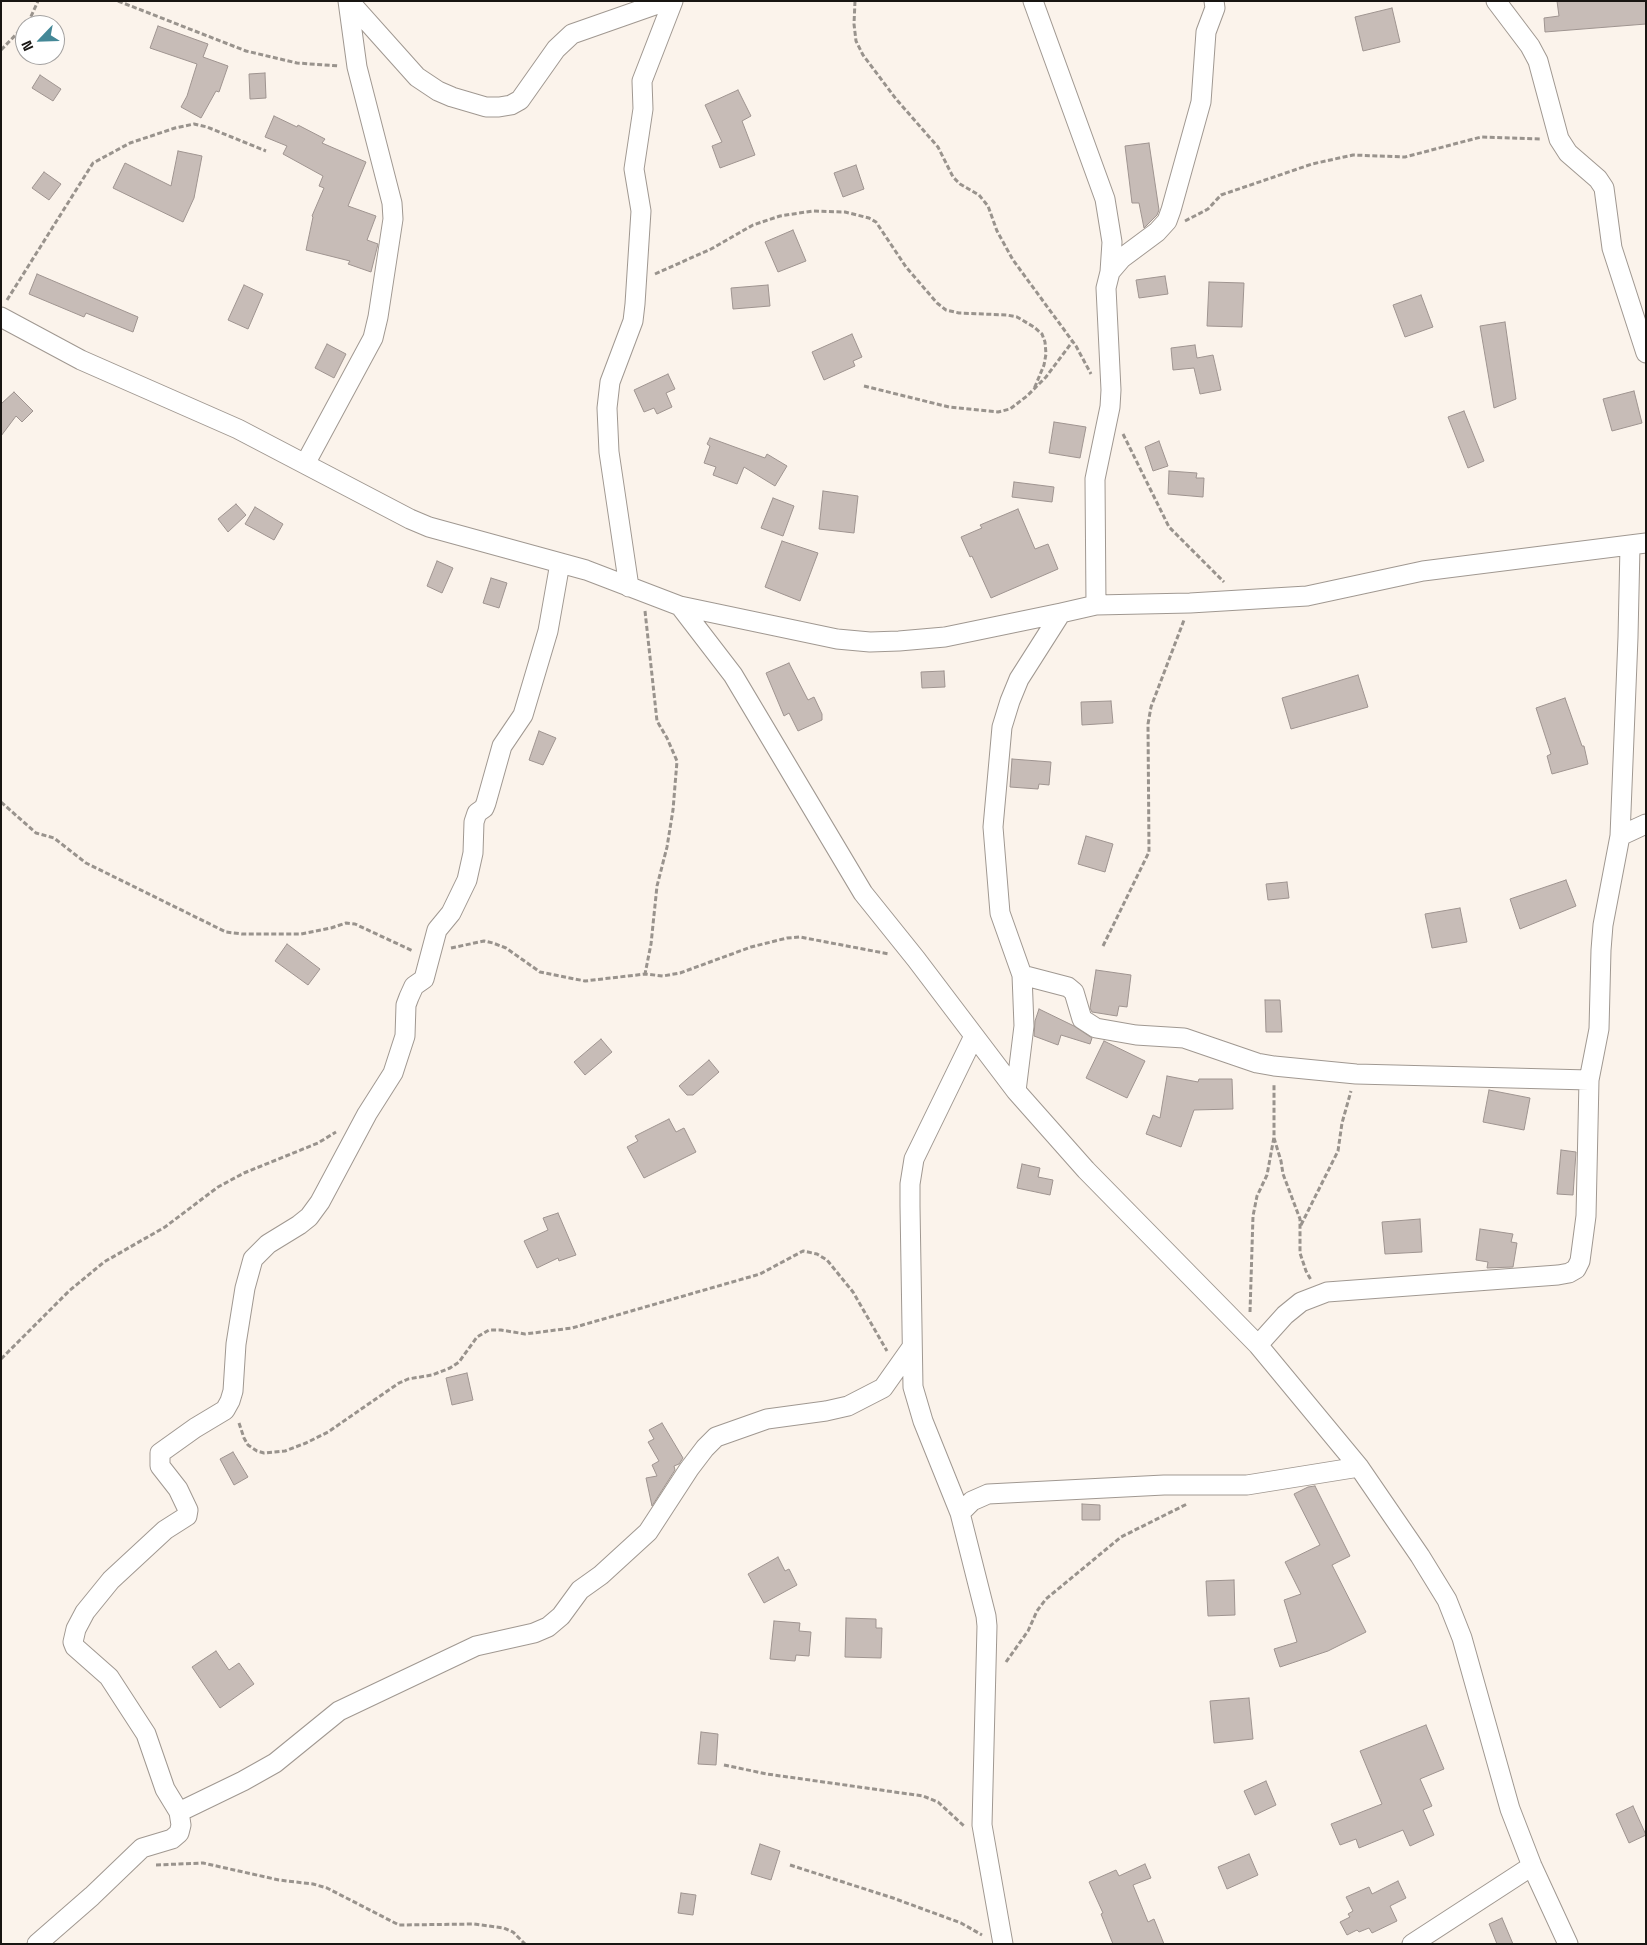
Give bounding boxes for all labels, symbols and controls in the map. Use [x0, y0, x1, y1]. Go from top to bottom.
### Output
north arrow [15, 15, 65, 65]
text: N [17, 38, 37, 54]

